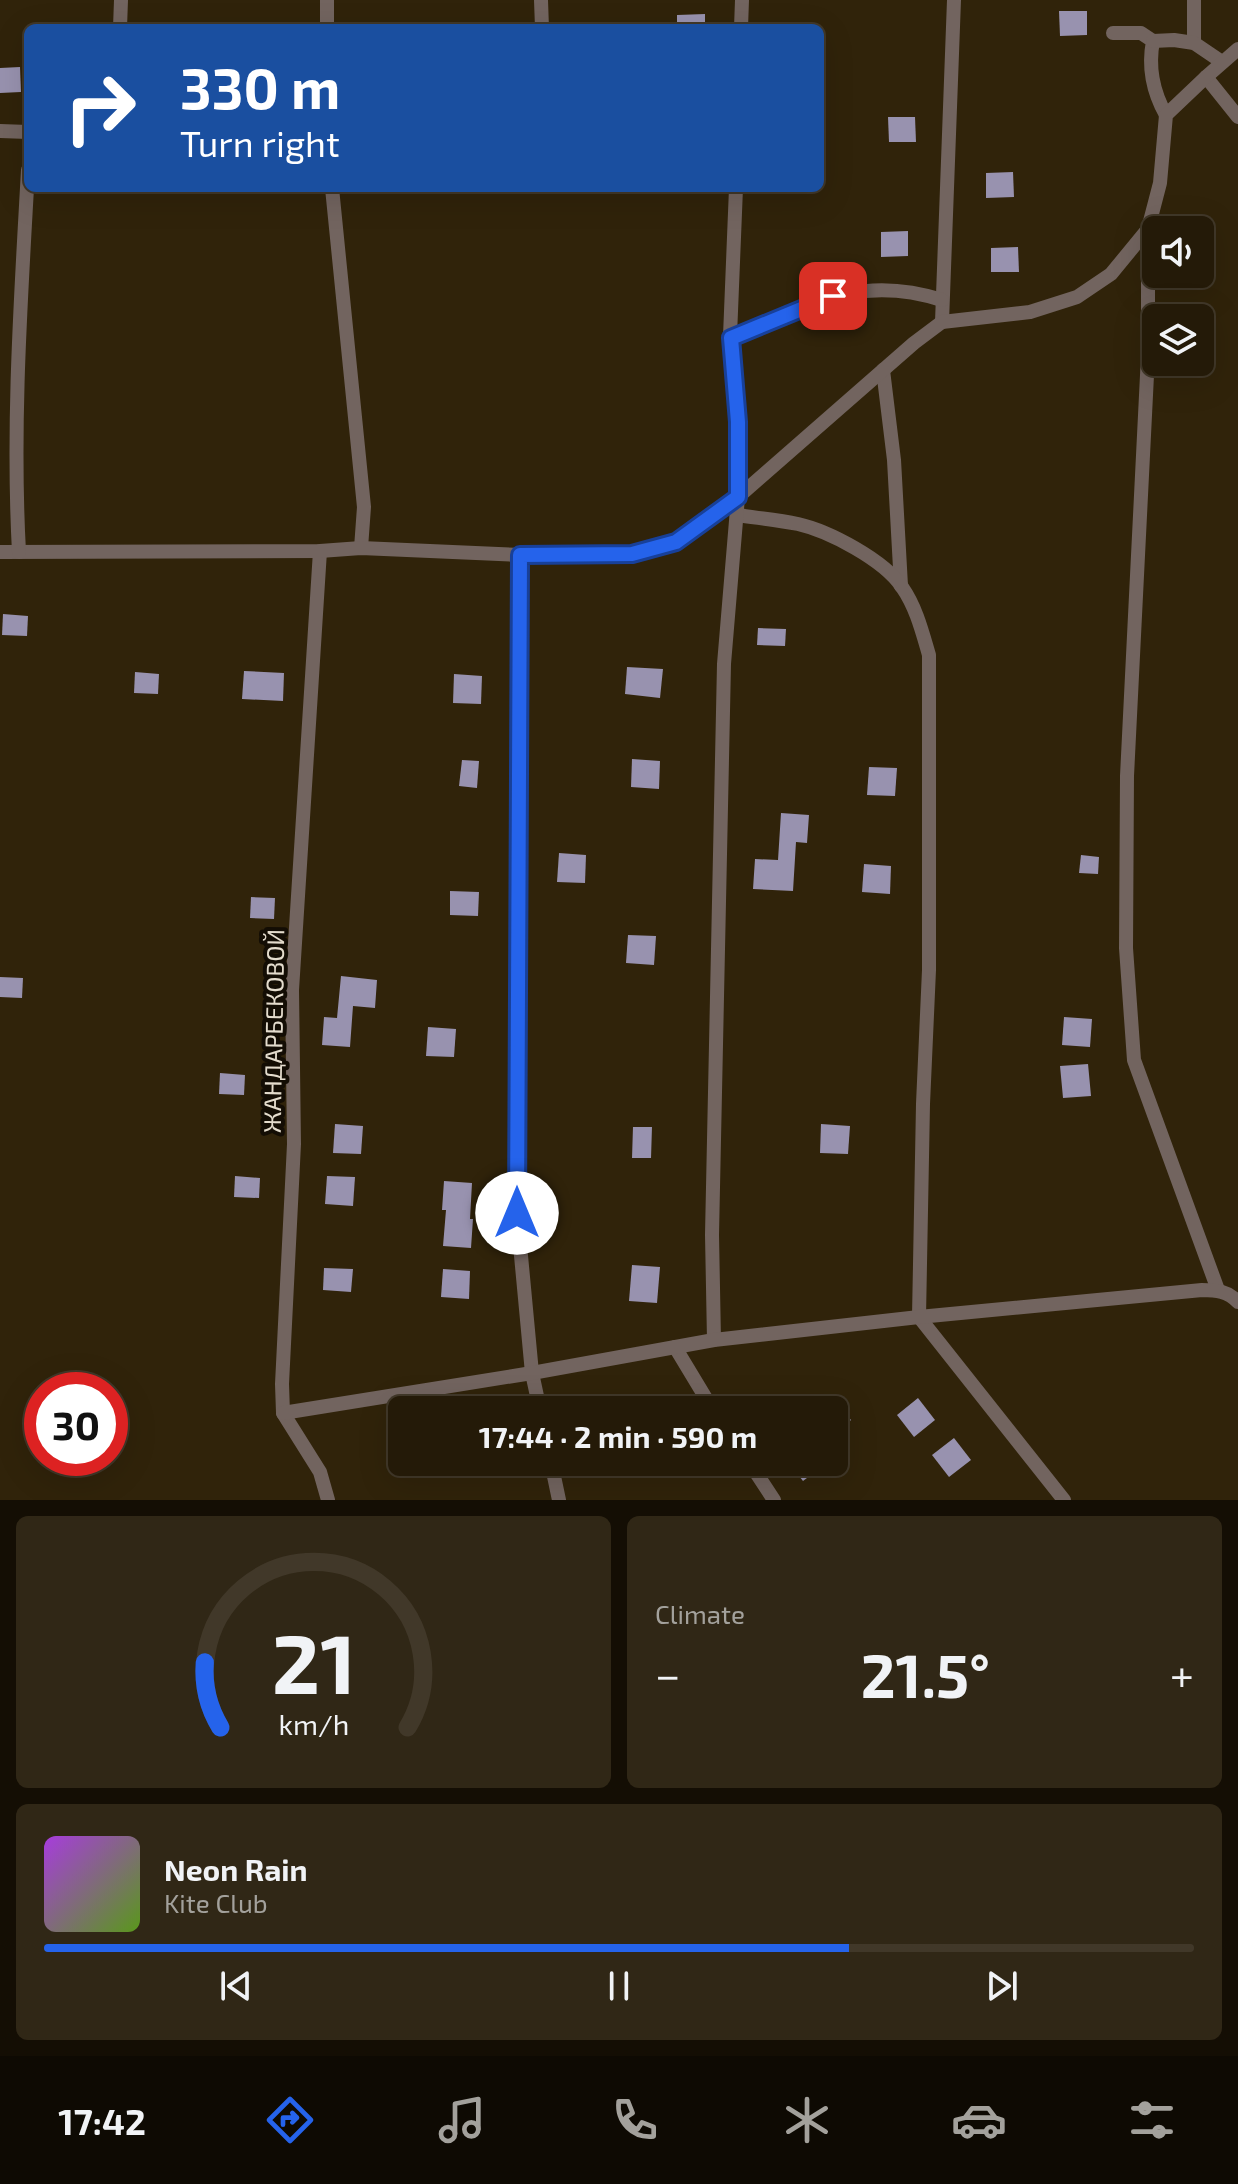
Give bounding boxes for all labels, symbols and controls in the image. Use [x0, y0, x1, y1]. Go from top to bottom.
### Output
text: 330 m [180, 53, 340, 120]
icon: right [48, 56, 152, 160]
text: Turn right [180, 121, 340, 164]
map controls [1142, 216, 1214, 376]
button: sound [1142, 216, 1214, 288]
pin [799, 262, 867, 330]
icon: arrive [811, 274, 855, 318]
button: layers [1142, 304, 1214, 376]
street label: ЖАНДАРБЕКОВОЙ [257, 929, 289, 1133]
position arrow [475, 1171, 559, 1255]
speed limit sign: 30 [24, 1372, 128, 1476]
text: 17:44 · 2 min · 590 m [479, 1418, 757, 1454]
text: Climate [655, 1598, 745, 1629]
text: 21 [271, 1611, 356, 1711]
text: 21.5° [861, 1638, 990, 1710]
text: − [655, 1647, 681, 1700]
text: + [1170, 1647, 1194, 1700]
text: km/h [278, 1706, 349, 1741]
text: Neon Rain [164, 1851, 308, 1887]
text: Kite Club [164, 1887, 268, 1918]
icon: previous [214, 1964, 258, 2008]
icon: pause [597, 1964, 641, 2008]
icon: next [980, 1964, 1024, 2008]
icon: directions [262, 2092, 318, 2148]
icon: music [434, 2092, 490, 2148]
icon: phone [607, 2092, 663, 2148]
icon: climate [779, 2092, 835, 2148]
icon: car [951, 2092, 1007, 2148]
icon: filters [1124, 2092, 1180, 2148]
text: 17:42 [58, 2099, 146, 2142]

